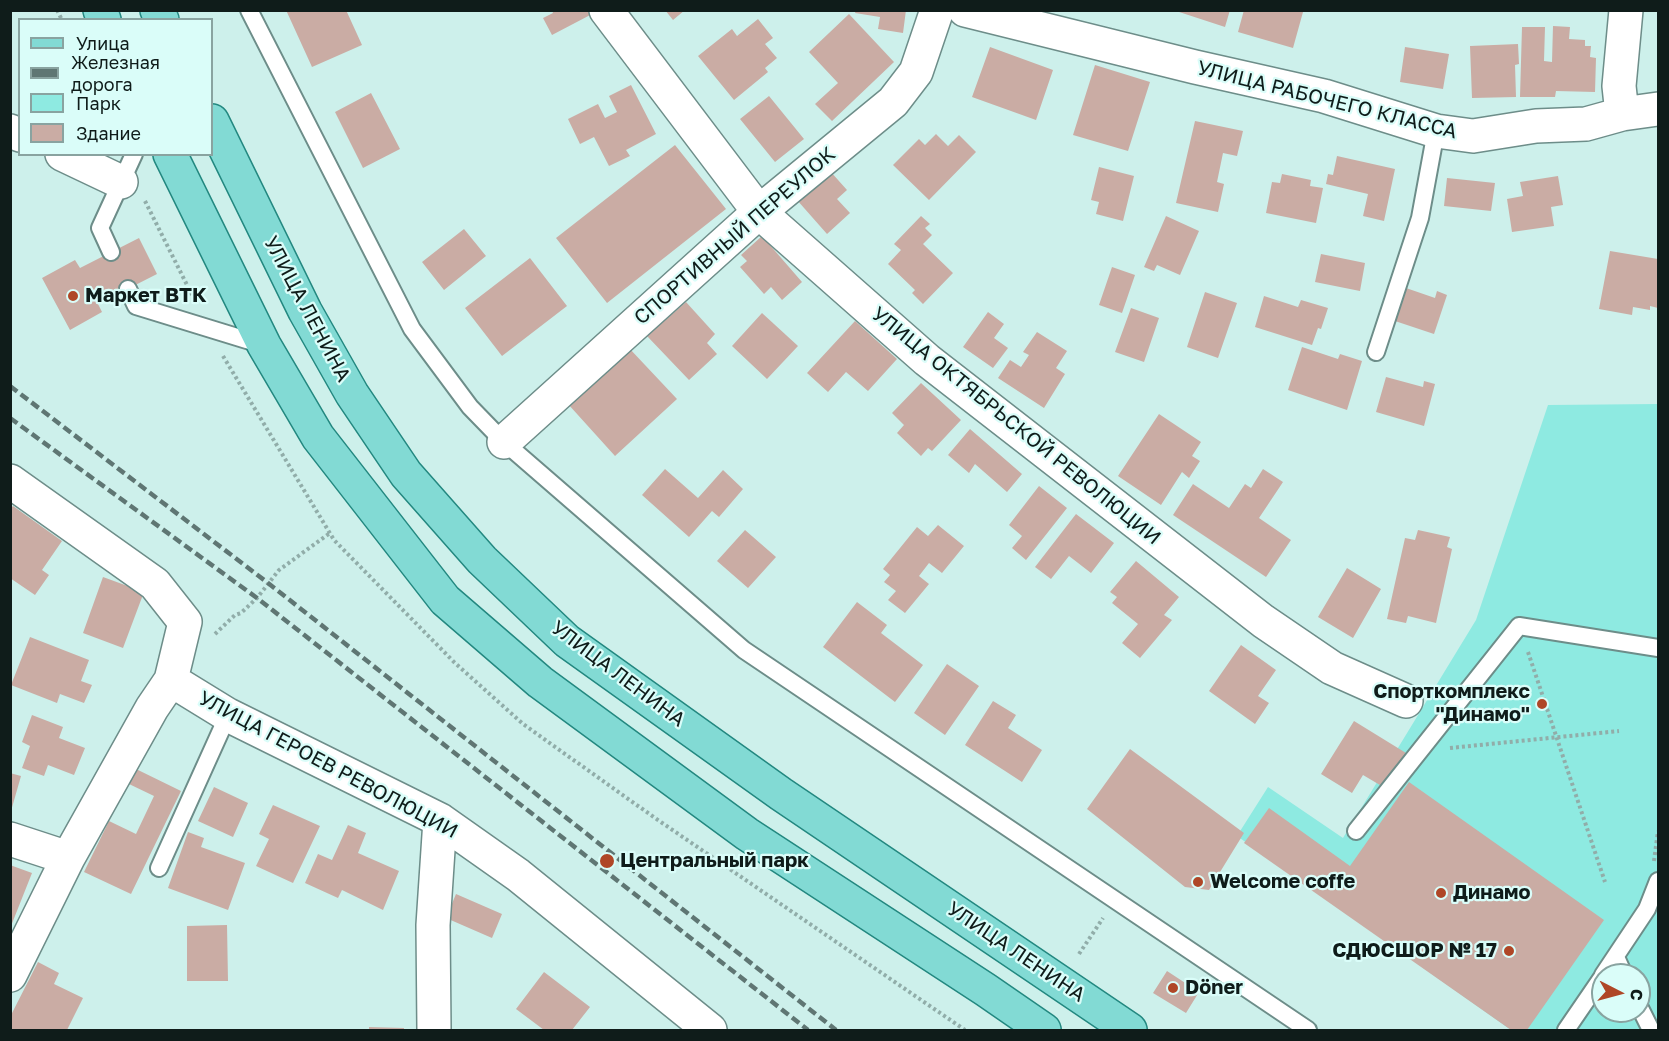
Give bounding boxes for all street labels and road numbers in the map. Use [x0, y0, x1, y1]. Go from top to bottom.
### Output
street label: УЛИЦА РАБОЧЕГО КЛАССА [1195, 56, 1459, 144]
street label: СПОРТИВНЫЙ ПЕРЕУЛОК [630, 142, 840, 330]
street label: УЛИЦА ЛЕНИНА [258, 232, 356, 386]
street label: УЛИЦА ОКТЯБРЬСКОЙ РЕВОЛЮЦИИ [867, 302, 1165, 550]
street label: УЛИЦА ЛЕНИНА [546, 616, 690, 732]
street label: УЛИЦА ГЕРОЕВ РЕВОЛЮЦИИ [194, 686, 462, 844]
street label: УЛИЦА ЛЕНИНА [942, 897, 1090, 1007]

